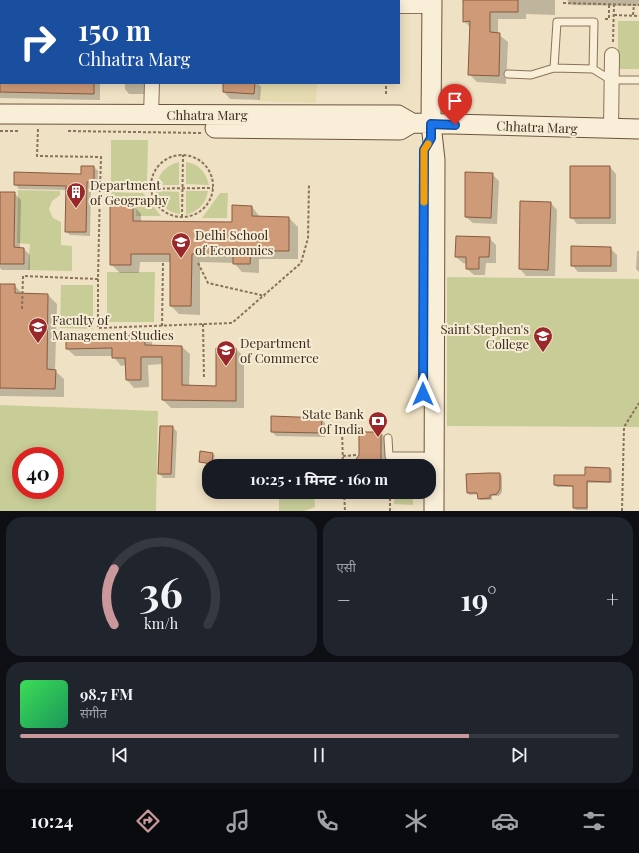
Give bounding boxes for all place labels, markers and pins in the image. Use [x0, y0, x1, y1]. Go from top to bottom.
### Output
pin [438, 84, 472, 125]
place label: Department of Geography [90, 176, 169, 208]
building icon: Department of Geography [65, 181, 87, 209]
place label: Delhi School of Economics [195, 226, 274, 258]
school or university icon: Delhi School of Economics [170, 231, 192, 259]
place label: Faculty of Management Studies [52, 311, 174, 343]
school or university icon: Faculty of Management Studies [27, 316, 49, 344]
place label: Saint Stephen's College [441, 320, 529, 352]
school or university icon: Saint Stephen's College [532, 325, 554, 353]
place label: Department of Commerce [240, 334, 319, 366]
school or university icon: Department of Commerce [215, 339, 237, 367]
place label: State Bank of India [302, 405, 365, 437]
bank icon: State Bank of India [367, 410, 389, 438]

